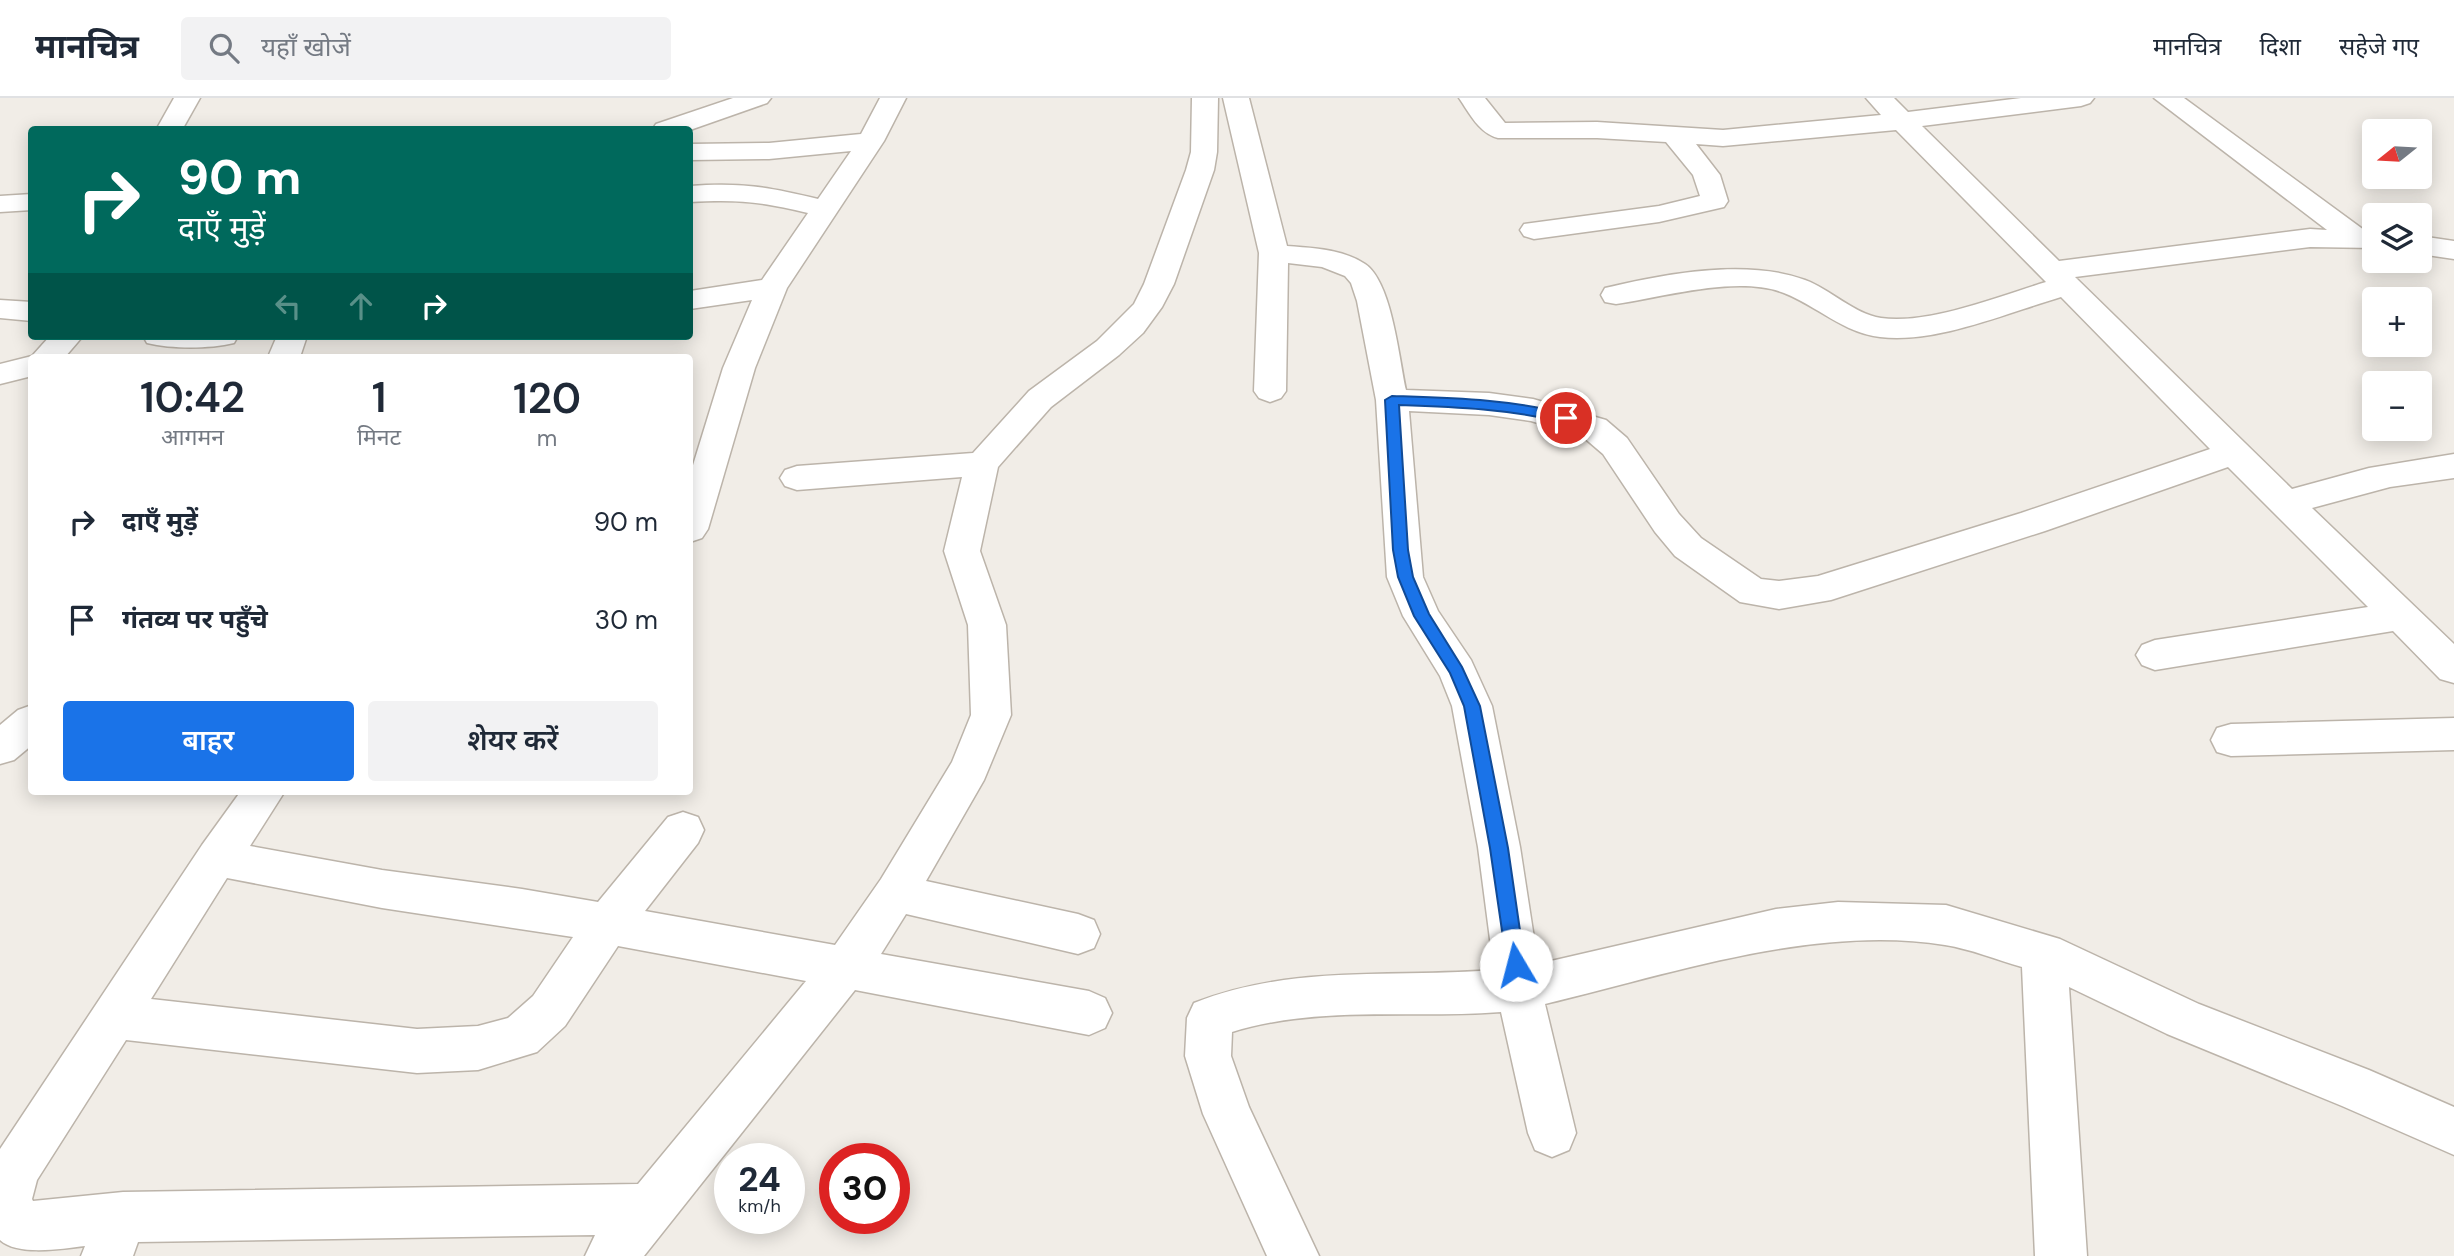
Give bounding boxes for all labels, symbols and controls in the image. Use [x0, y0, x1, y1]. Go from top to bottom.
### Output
search box [181, 17, 671, 80]
text: मानचित्र [35, 25, 139, 68]
icon: search [205, 29, 243, 67]
text: यहाँ खोजें [261, 30, 351, 64]
text: मानचित्र [2153, 31, 2222, 62]
text: दिशा [2260, 31, 2301, 62]
text: सहेजे गए [2339, 31, 2419, 62]
north arrow [2362, 119, 2432, 189]
map controls [2362, 119, 2432, 441]
text: 90 m [178, 145, 301, 209]
icon: right [63, 154, 154, 245]
button: layers [2362, 203, 2432, 273]
text: दाएँ मुड़ें [178, 207, 266, 249]
icon: left [269, 287, 307, 325]
icon: ahead [342, 287, 380, 325]
icon: right [415, 287, 453, 325]
button: + [2362, 287, 2432, 357]
text: 10:42 [140, 370, 245, 425]
text: 1 [372, 370, 386, 425]
text: 120 [513, 371, 581, 426]
button: − [2362, 371, 2432, 441]
pin [1536, 388, 1596, 448]
icon: arrive [1547, 399, 1585, 437]
text: आगमन [161, 422, 224, 452]
text: मिनट [357, 422, 401, 452]
text: m [537, 423, 557, 453]
icon: right [63, 503, 101, 541]
text: दाएँ मुड़ें [122, 504, 198, 538]
text: 90 m [594, 505, 658, 539]
icon: arrive [63, 601, 101, 639]
text: गंतव्य पर पहुँचे [122, 602, 268, 636]
text: 30 m [595, 603, 658, 637]
button: बाहर [63, 701, 354, 781]
button: शेयर करें [368, 701, 658, 781]
position arrow [1479, 928, 1553, 1002]
speed limit sign: 30 [819, 1143, 910, 1234]
text: 24 [738, 1156, 781, 1202]
text: km/h [738, 1194, 781, 1218]

